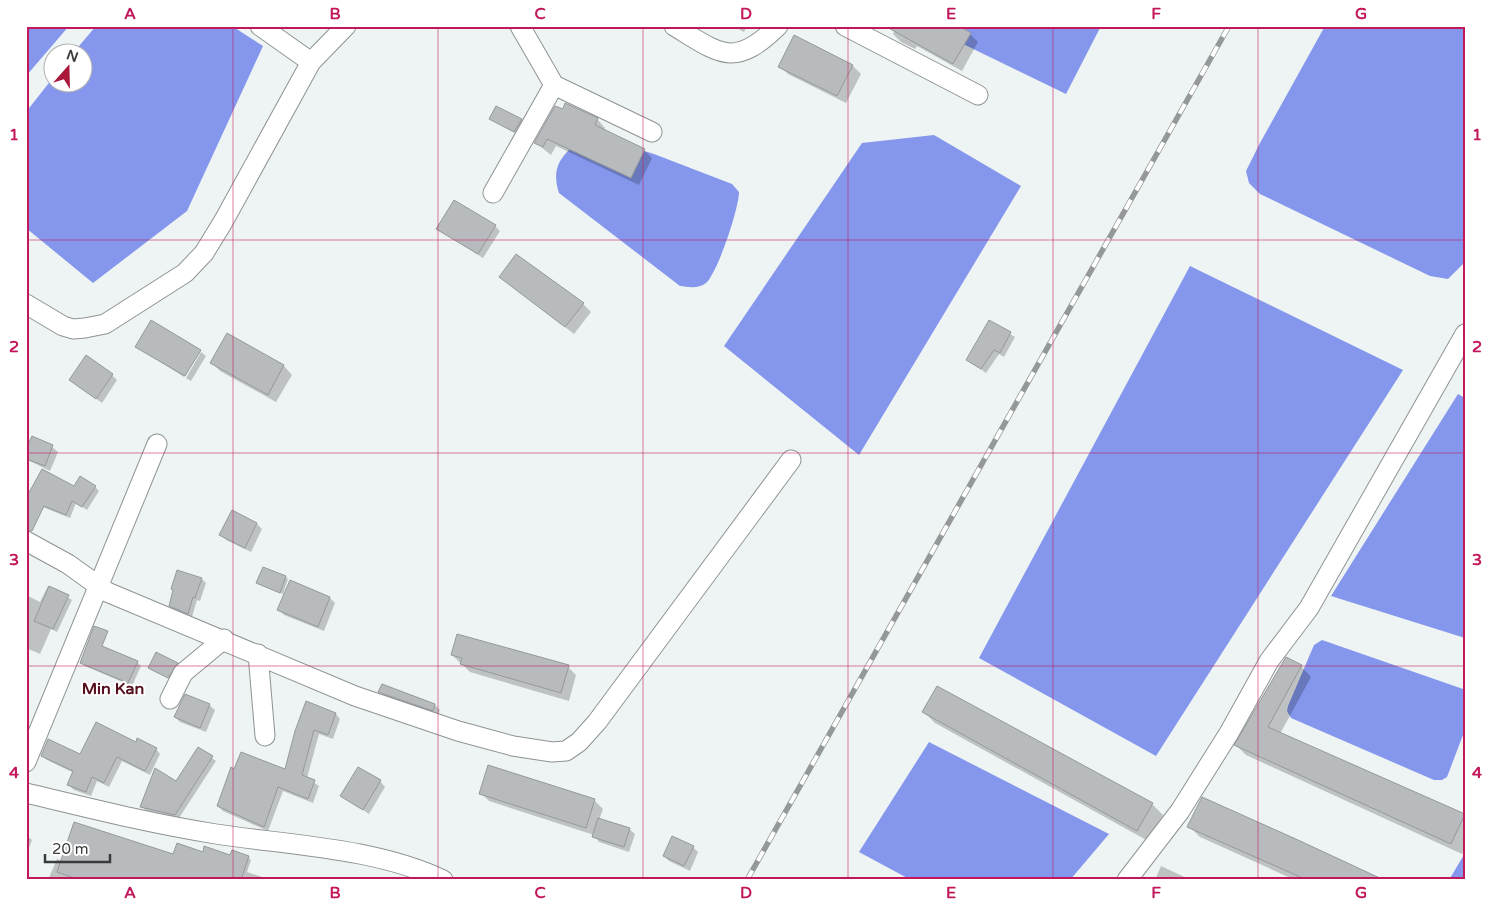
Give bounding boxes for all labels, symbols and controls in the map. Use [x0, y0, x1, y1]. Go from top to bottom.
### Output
text: A [124, 4, 136, 24]
text: B [329, 4, 341, 24]
text: C [534, 4, 546, 24]
text: D [740, 4, 752, 24]
text: E [946, 4, 956, 24]
text: F [1151, 4, 1161, 24]
text: G [1355, 4, 1367, 24]
north arrow [42, 42, 92, 92]
text: N [64, 46, 80, 66]
text: 1 [9, 125, 19, 145]
text: 1 [1472, 125, 1482, 145]
text: 2 [9, 337, 19, 357]
text: 2 [1472, 337, 1482, 357]
text: 3 [9, 550, 19, 570]
text: 3 [1472, 550, 1482, 570]
district label: Min Kan [82, 679, 144, 699]
text: 4 [9, 763, 19, 783]
text: 4 [1472, 763, 1482, 783]
scale bar [45, 831, 110, 863]
text: 20 m [52, 840, 89, 858]
text: A [124, 883, 136, 903]
text: B [329, 883, 341, 903]
text: C [534, 883, 546, 903]
text: D [740, 883, 752, 903]
text: E [946, 883, 956, 903]
text: F [1151, 883, 1161, 903]
text: G [1355, 883, 1367, 903]

